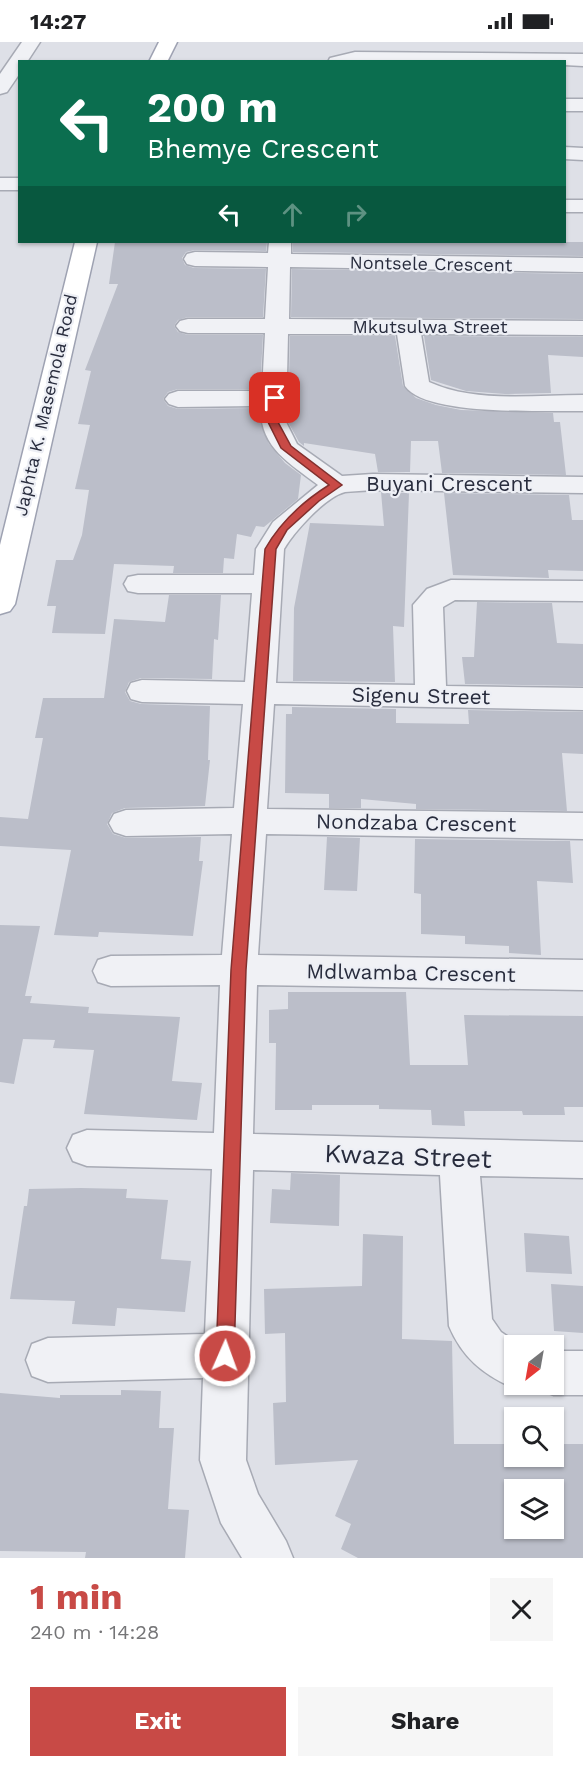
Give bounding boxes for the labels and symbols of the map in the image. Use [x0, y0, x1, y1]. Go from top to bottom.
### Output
street label: Nontsele Crescent [350, 252, 513, 275]
street label: Japhta K. Masemola Road [10, 292, 81, 518]
street label: Mkutsulwa Street [353, 316, 508, 337]
pin [249, 372, 300, 423]
street label: Buyani Crescent [366, 471, 532, 496]
street label: Sigenu Street [352, 682, 491, 709]
street label: Nondzaba Crescent [316, 808, 517, 837]
street label: Mdlwamba Crescent [306, 958, 516, 987]
street label: Kwaza Street [324, 1138, 492, 1174]
position arrow [193, 1324, 257, 1388]
north arrow [504, 1335, 564, 1395]

